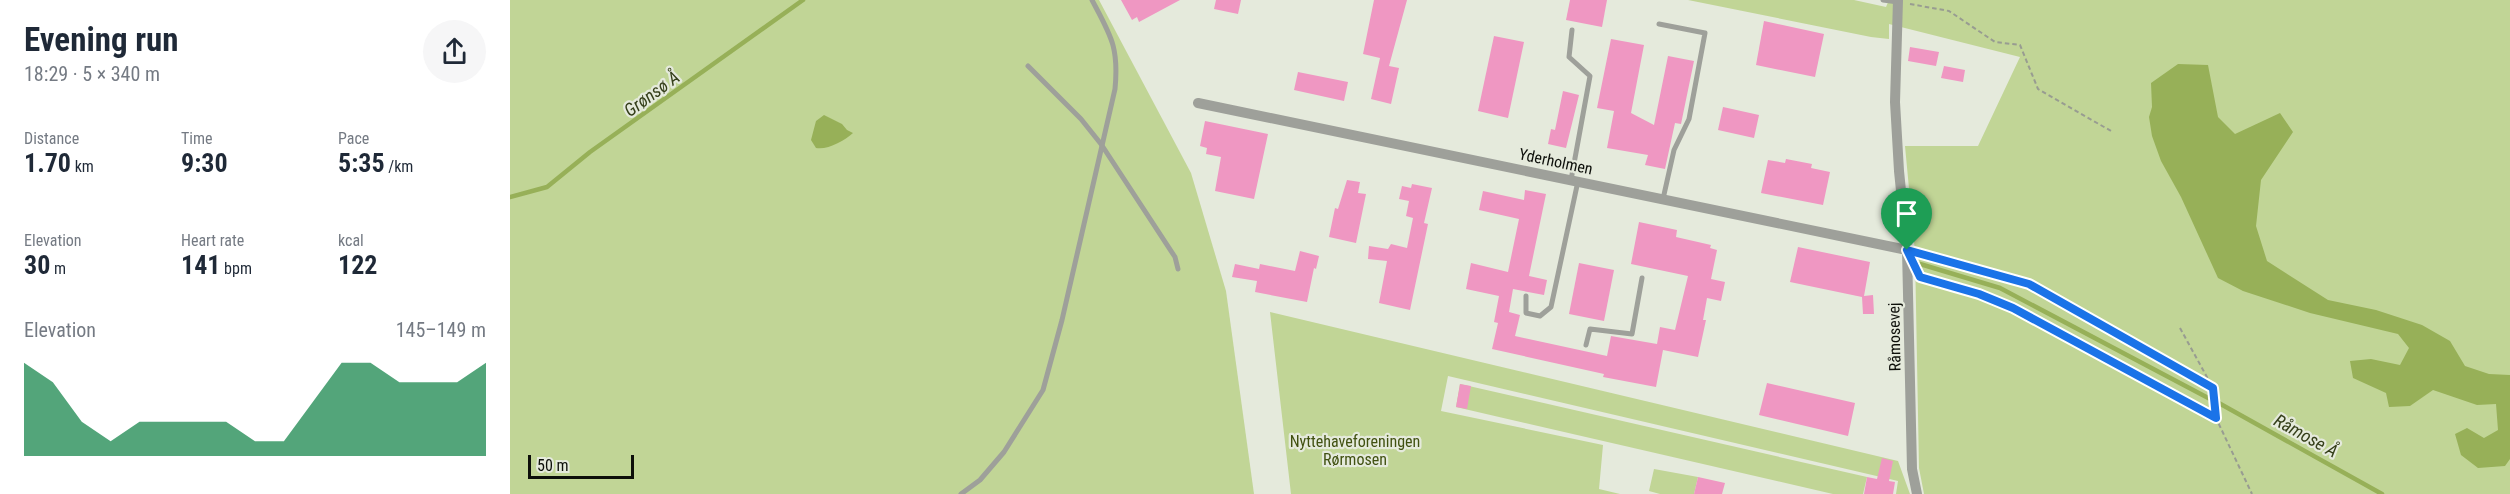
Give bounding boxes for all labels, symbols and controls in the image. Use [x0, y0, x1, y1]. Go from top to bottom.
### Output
text: Evening run [24, 20, 179, 59]
button: share [423, 20, 486, 83]
text: 18:29 · 5 × 340 m [24, 62, 160, 86]
water label: Grønsø Å [619, 66, 684, 121]
text: Distance [24, 129, 79, 148]
text: Time [181, 129, 213, 148]
text: Pace [338, 129, 369, 148]
street label: Yderholmen [1517, 144, 1595, 179]
text: 1.70 [24, 148, 71, 178]
text: 9:30 [181, 148, 228, 178]
text: 5:35 [338, 148, 385, 178]
text: km [71, 157, 94, 176]
text: /km [385, 157, 413, 176]
pin [1881, 188, 1932, 250]
icon: arrive [1890, 197, 1923, 230]
text: Elevation [24, 231, 82, 250]
text: Heart rate [181, 231, 244, 250]
text: kcal [338, 231, 364, 250]
text: 30 [24, 250, 50, 280]
text: 141 [181, 250, 220, 280]
text: 122 [338, 250, 377, 280]
text: m [50, 259, 66, 278]
text: bpm [220, 259, 252, 278]
street label: Råmosevej [1884, 302, 1905, 372]
text: Elevation [24, 318, 96, 342]
text: 145–149 m [396, 318, 486, 342]
water label: Råmose Å [2271, 409, 2342, 462]
park label: Nyttehaveforeningen Rørmosen [1290, 432, 1420, 469]
scale bar [528, 452, 634, 480]
text: 50 m [537, 456, 569, 475]

